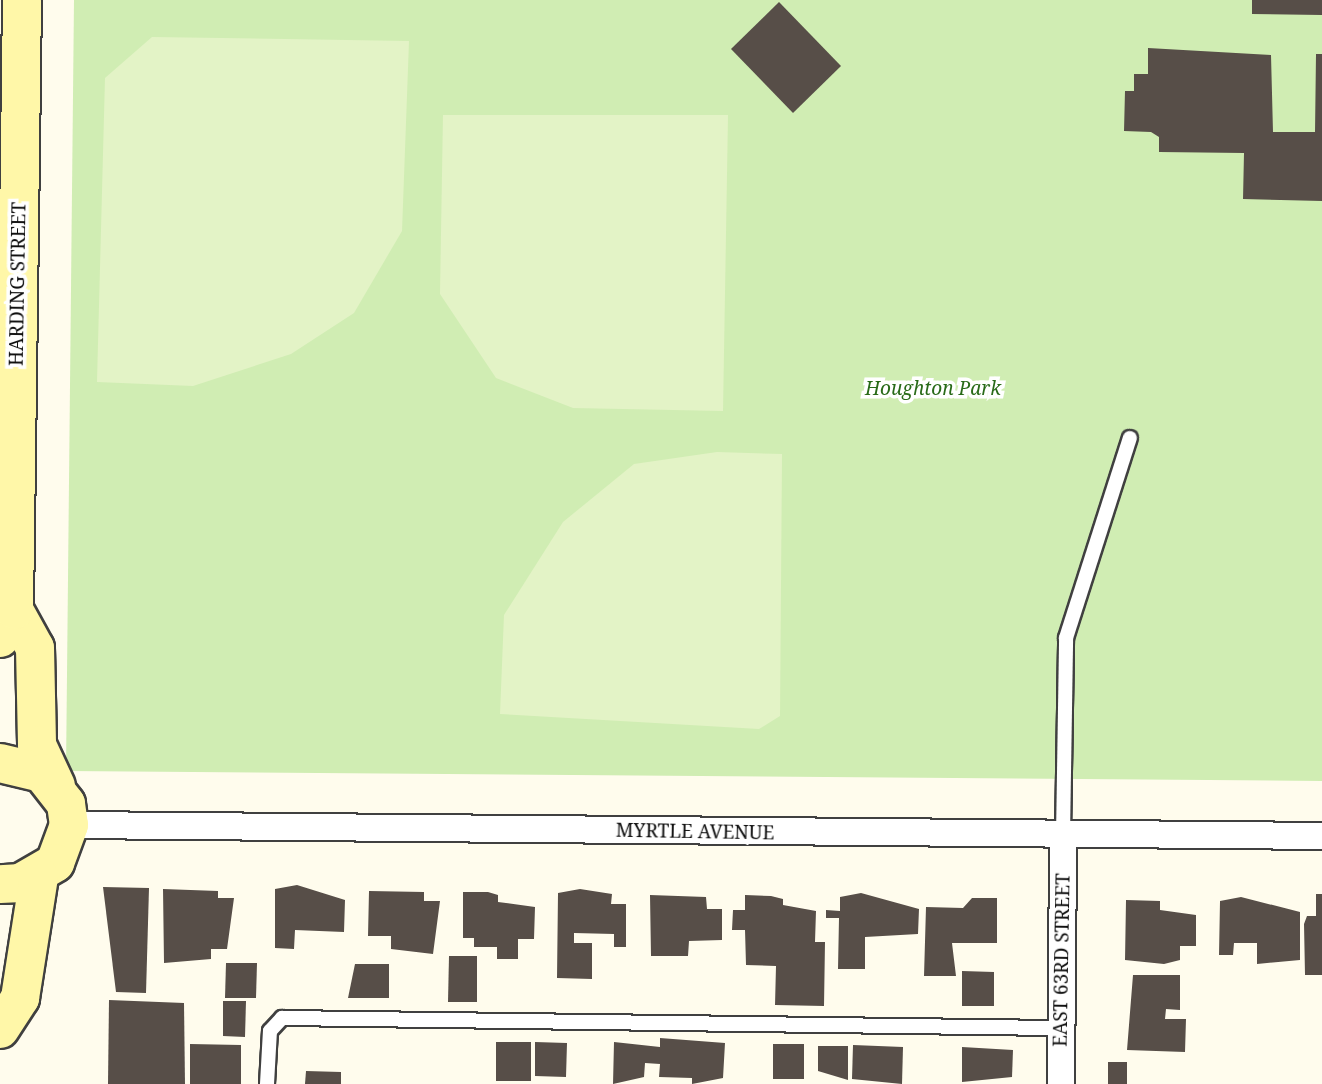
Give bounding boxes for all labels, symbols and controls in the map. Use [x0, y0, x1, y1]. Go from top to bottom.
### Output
street label: HARDING STREET [5, 202, 31, 366]
park label: Houghton Park [865, 378, 1001, 400]
street label: MYRTLE AVENUE [616, 819, 774, 845]
street label: EAST 63RD STREET [1049, 873, 1075, 1047]

